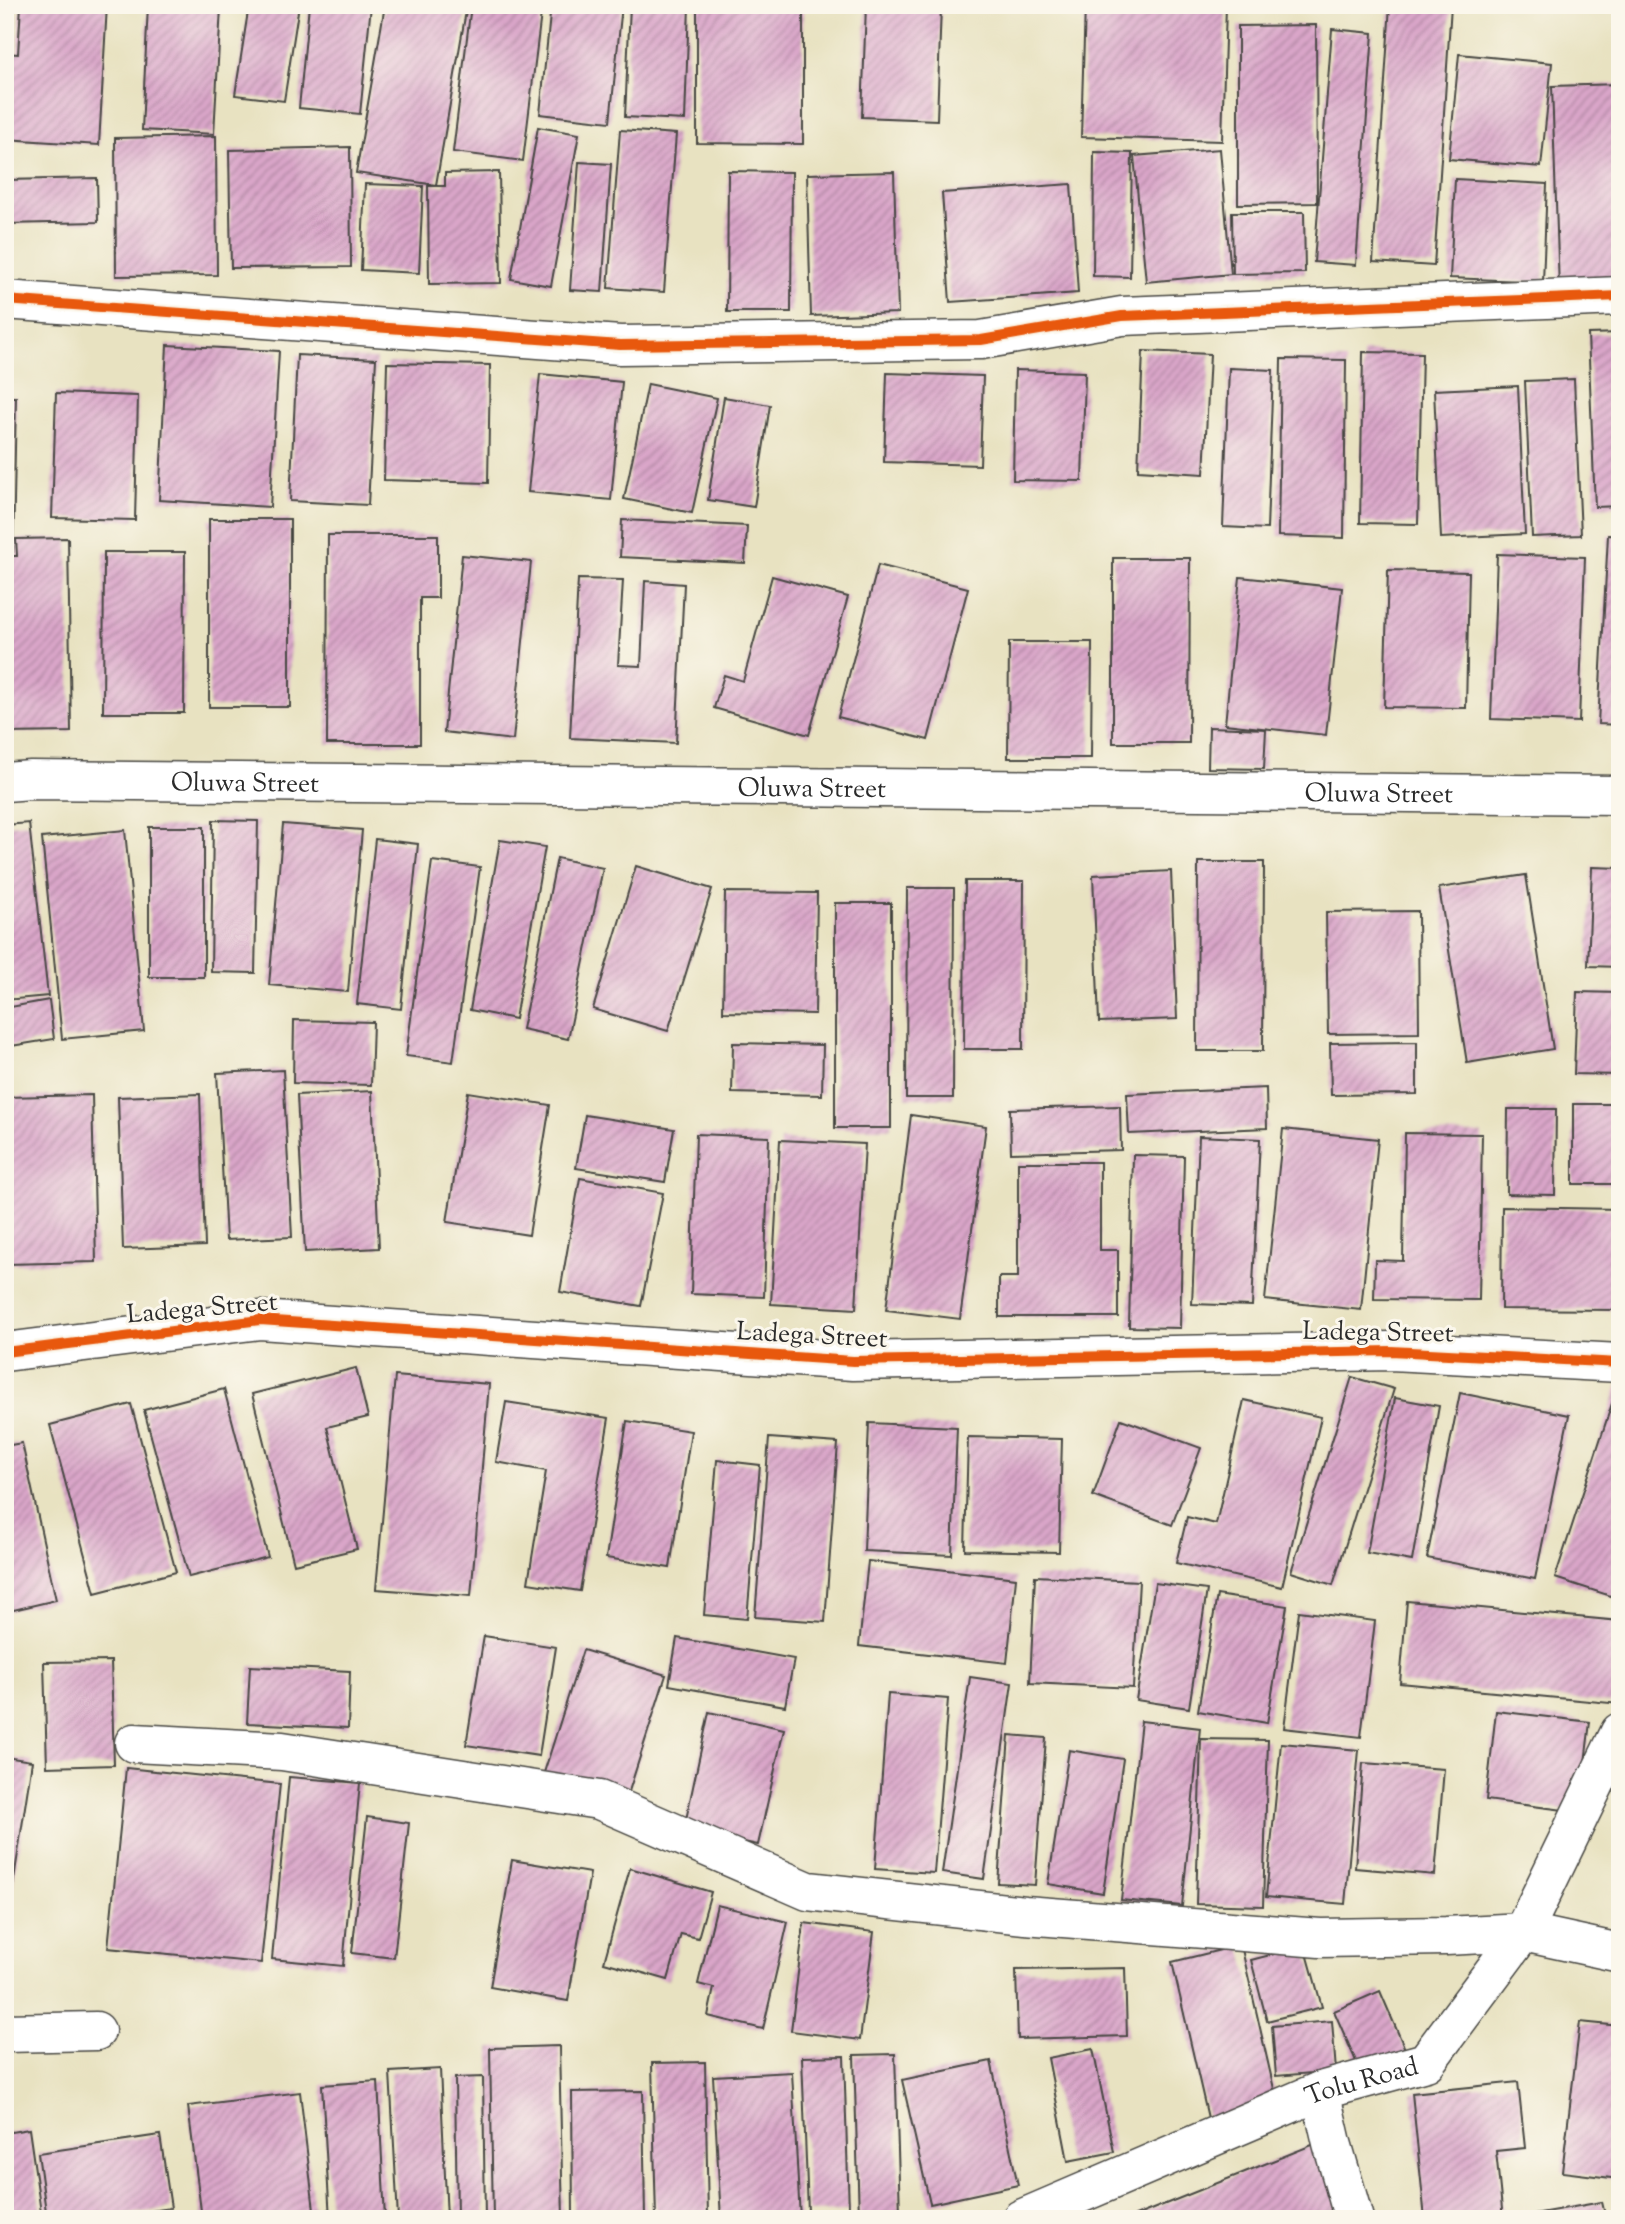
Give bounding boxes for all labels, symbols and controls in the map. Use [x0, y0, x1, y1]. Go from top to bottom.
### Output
street label: Oluwa Street [171, 765, 319, 804]
street label: Oluwa Street [738, 771, 886, 809]
street label: Oluwa Street [1304, 776, 1453, 814]
street label: Ladega Street [125, 1284, 279, 1335]
street label: Ladega Street [735, 1314, 888, 1359]
street label: Ladega Street [1302, 1314, 1454, 1353]
street label: Tolu Road [1300, 2049, 1423, 2116]

